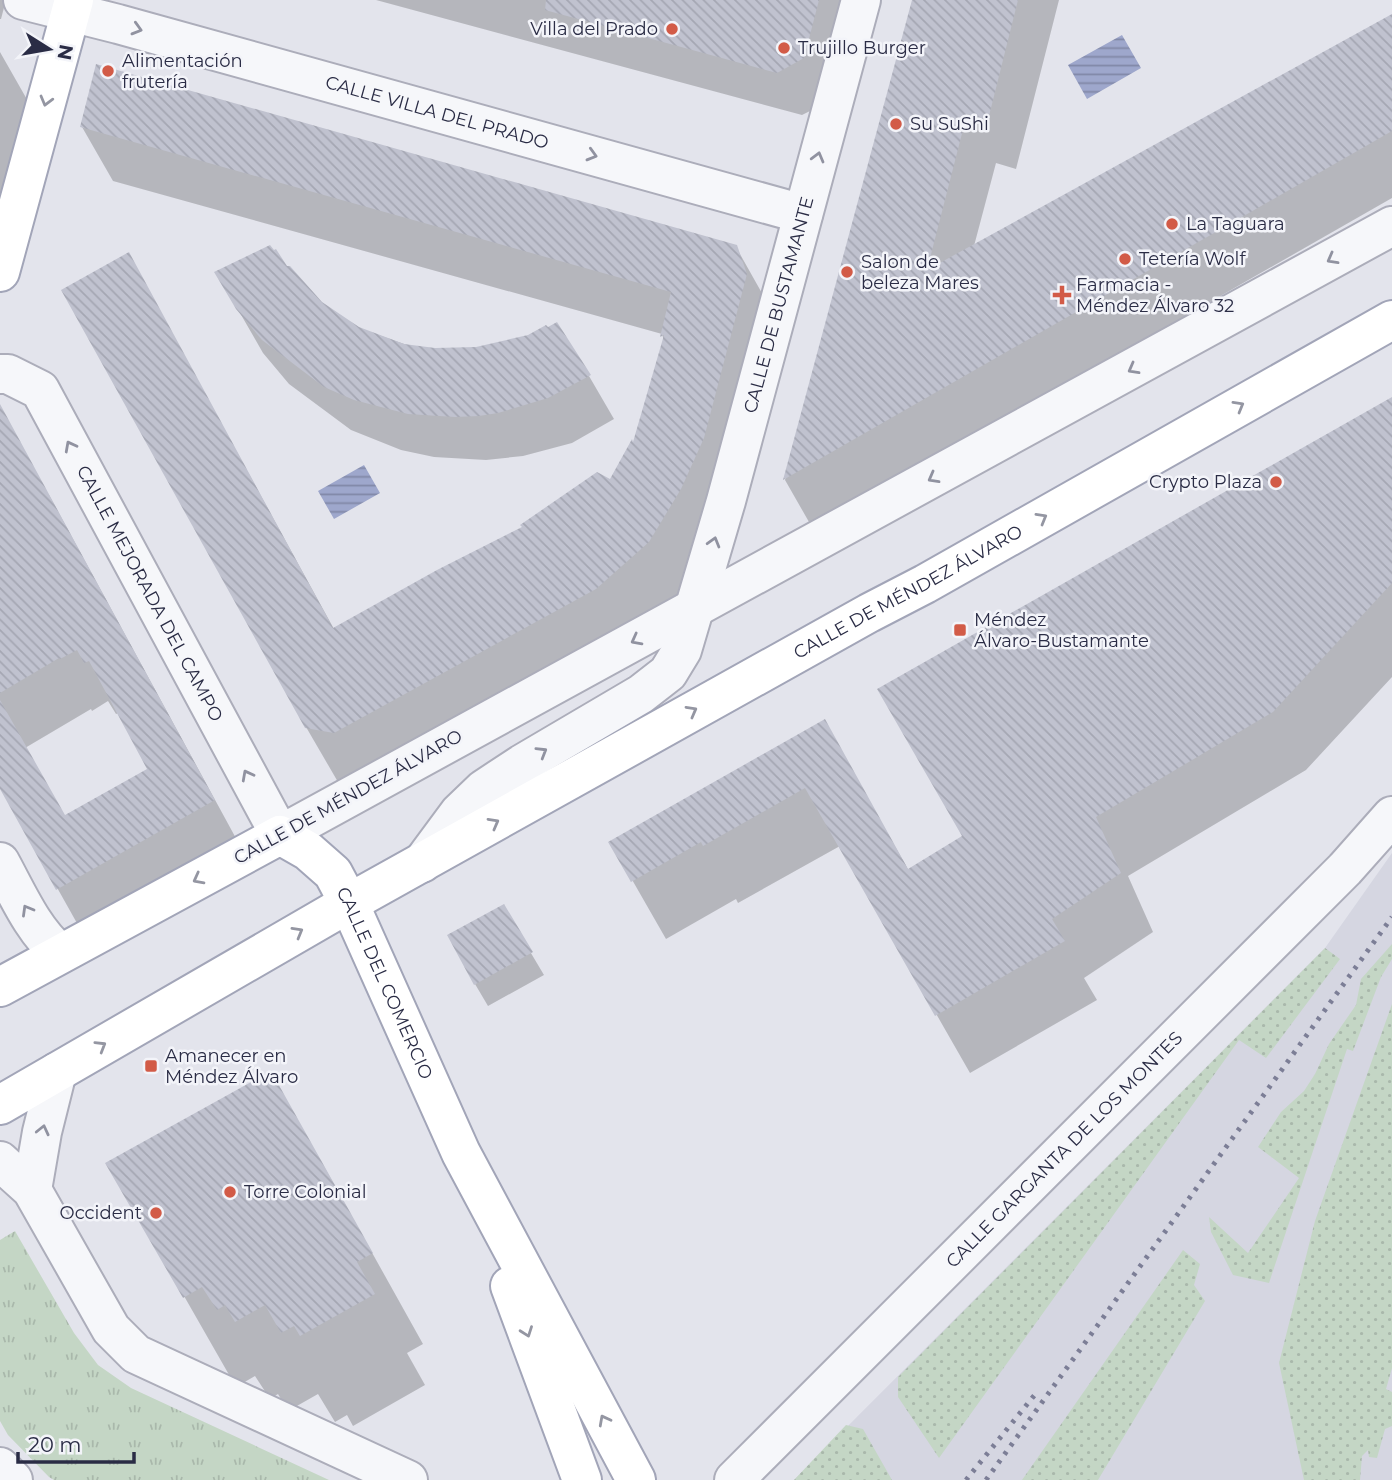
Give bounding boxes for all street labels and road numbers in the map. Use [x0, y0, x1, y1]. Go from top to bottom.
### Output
street label: CALLE VILLA DEL PRADO [323, 71, 551, 154]
street label: CALLE DE BUSTAMANTE [739, 194, 819, 416]
street label: CALLE MEJORADA DEL CAMPO [72, 462, 228, 725]
street label: CALLE DE MÉNDEZ ÁLVARO [790, 520, 1026, 664]
street label: CALLE DE MÉNDEZ ÁLVARO [230, 725, 466, 869]
street label: CALLE DEL COMERCIO [332, 883, 438, 1083]
street label: CALLE GARGANTA DE LOS MONTES [941, 1027, 1187, 1273]

